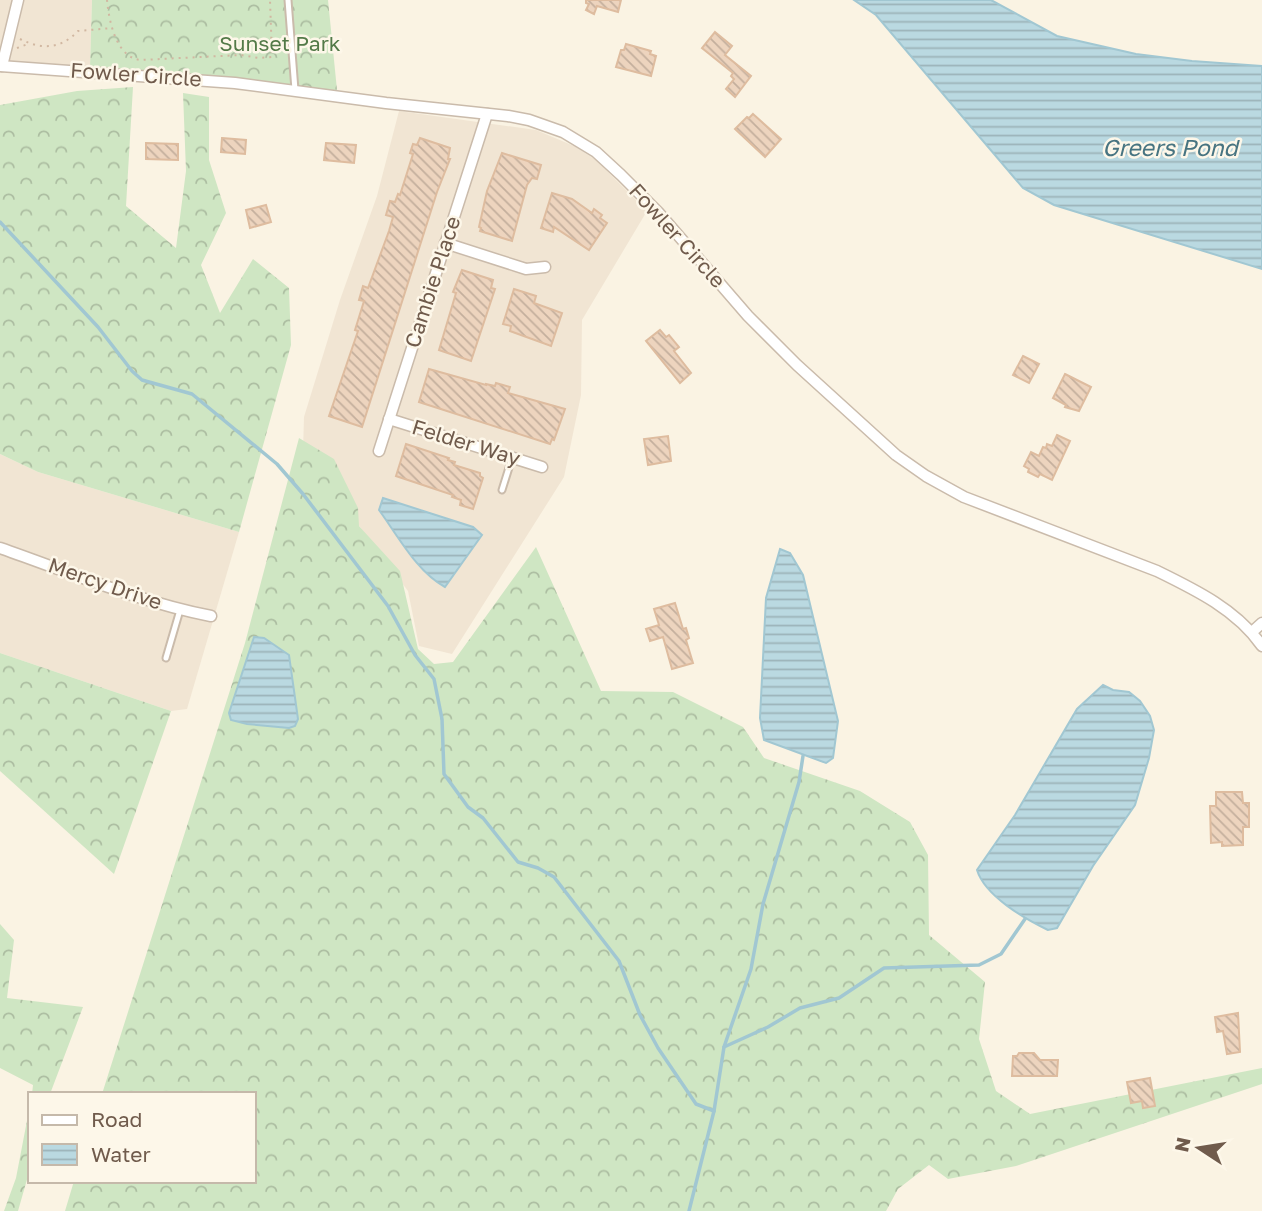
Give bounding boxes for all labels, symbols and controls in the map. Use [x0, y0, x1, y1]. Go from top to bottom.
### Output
park label: Sunset Park [219, 30, 341, 56]
street label: Fowler Circle [69, 56, 203, 92]
water label: Greers Pond [1102, 133, 1241, 161]
street label: Fowler Circle [624, 178, 732, 293]
street label: Cambie Place [399, 213, 466, 351]
street label: Felder Way [409, 413, 524, 471]
street label: Mercy Drive [45, 552, 165, 615]
legend [28, 1092, 256, 1183]
text: Road [91, 1106, 142, 1132]
north arrow [1164, 1113, 1234, 1183]
text: N [1169, 1135, 1195, 1154]
text: Water [91, 1141, 151, 1167]

